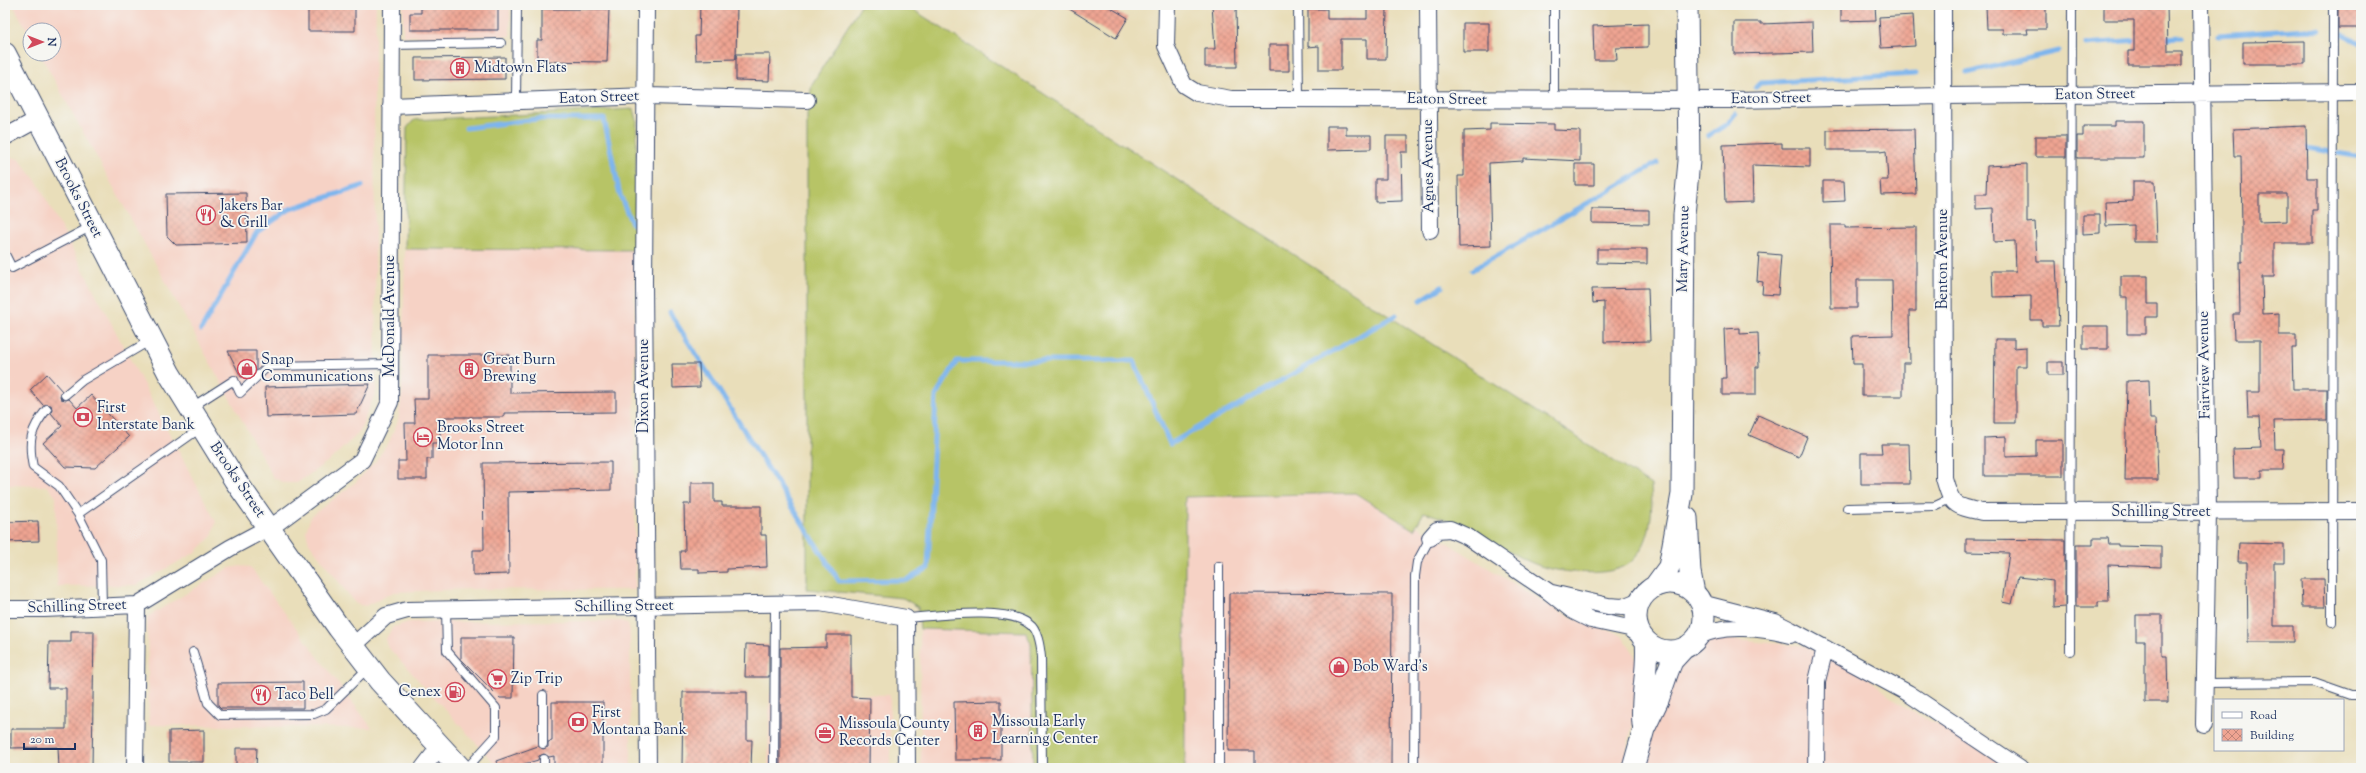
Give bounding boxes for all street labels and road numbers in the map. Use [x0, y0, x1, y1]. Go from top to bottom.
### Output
street label: Eaton Street [2055, 84, 2135, 106]
street label: Eaton Street [559, 86, 639, 110]
street label: Eaton Street [1731, 88, 1811, 110]
street label: Eaton Street [1407, 89, 1487, 111]
street label: Agnes Avenue [1418, 119, 1440, 213]
street label: Brooks Street [49, 154, 107, 242]
street label: Mary Avenue [1673, 205, 1695, 293]
street label: Benton Avenue [1933, 209, 1954, 309]
street label: McDonald Avenue [380, 255, 401, 377]
street label: Fairview Avenue [2194, 311, 2216, 419]
street label: Dixon Avenue [634, 339, 655, 433]
street label: Brooks Street [204, 438, 270, 522]
street label: Schilling Street [2111, 502, 2211, 523]
street label: Schilling Street [27, 595, 127, 619]
street label: Schilling Street [574, 596, 674, 618]

